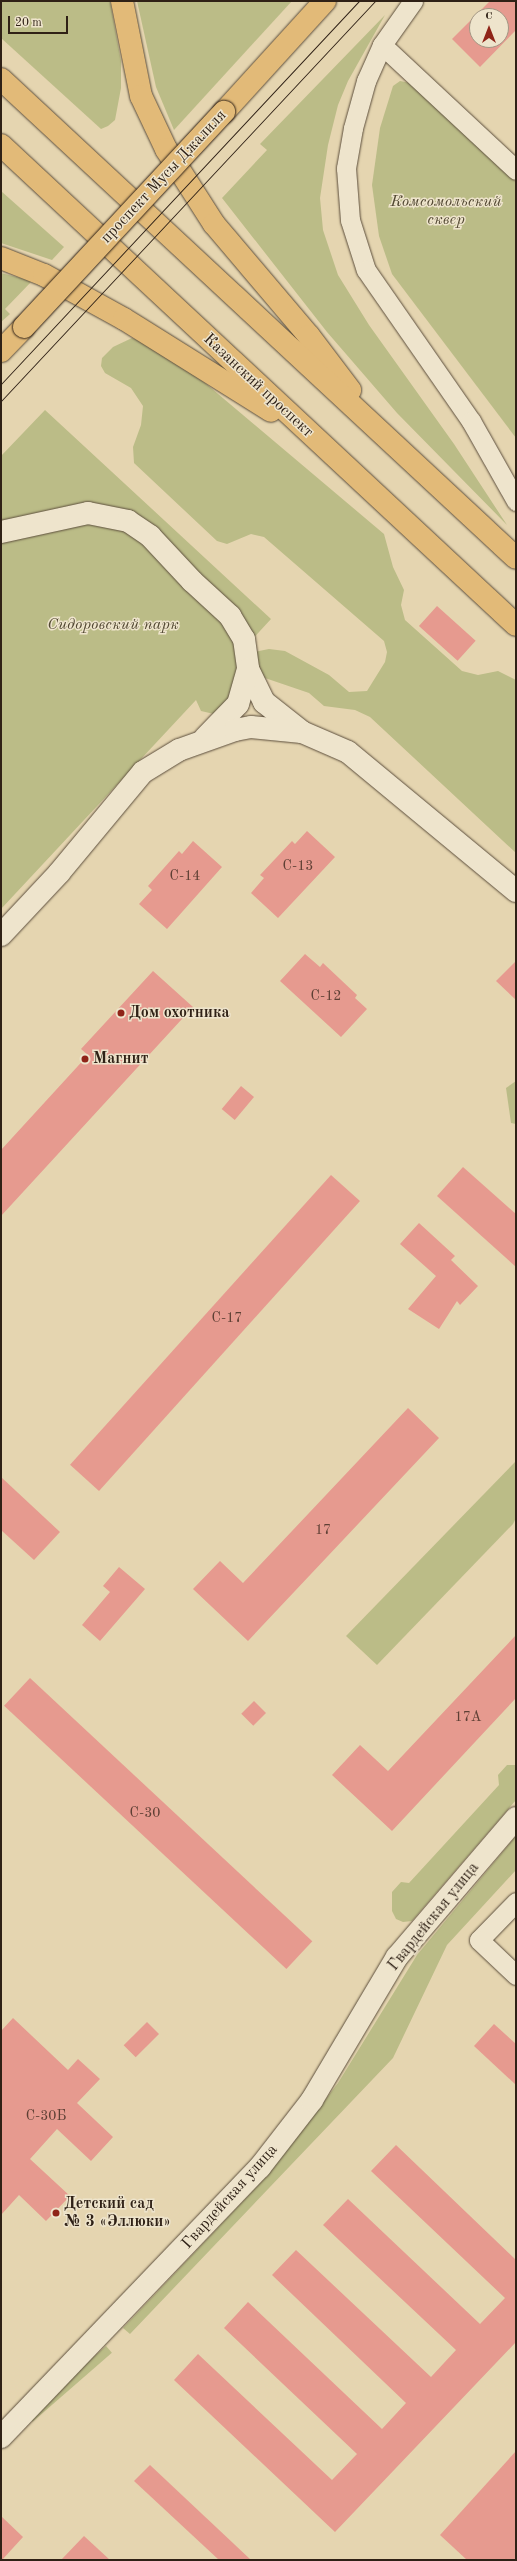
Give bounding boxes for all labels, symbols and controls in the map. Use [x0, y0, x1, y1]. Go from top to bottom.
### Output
scale bar [10, 8, 70, 34]
north arrow [469, 8, 509, 48]
text: С [485, 11, 493, 22]
text: 20 m [15, 17, 42, 29]
street label: проспект Мусы Джалиля [97, 106, 231, 248]
park label: Комсомольский сквер [390, 192, 502, 230]
street label: Казанский проспект [199, 330, 317, 442]
park label: Сидоровский парк [47, 615, 179, 635]
house number: С-13 [283, 858, 313, 874]
house number: С-14 [170, 868, 200, 884]
house number: С-12 [311, 988, 341, 1004]
place label: Дом охотника [129, 1003, 230, 1023]
marker: Дом охотника [116, 1008, 126, 1018]
place label: Магнит [93, 1049, 148, 1069]
marker: Магнит [80, 1054, 90, 1064]
house number: С-17 [212, 1310, 242, 1326]
house number: 17 [315, 1522, 331, 1538]
house number: 17А [455, 1709, 481, 1725]
house number: С-30 [130, 1805, 160, 1821]
street label: Гвардейская улица [384, 1859, 484, 1975]
house number: С-30Б [26, 2108, 66, 2124]
street label: Гвардейская улица [178, 2141, 282, 2253]
place label: Детский сад № 3 «Эллюки» [64, 2194, 171, 2232]
marker: Детский сад № 3 «Эллюки» [51, 2208, 61, 2218]

